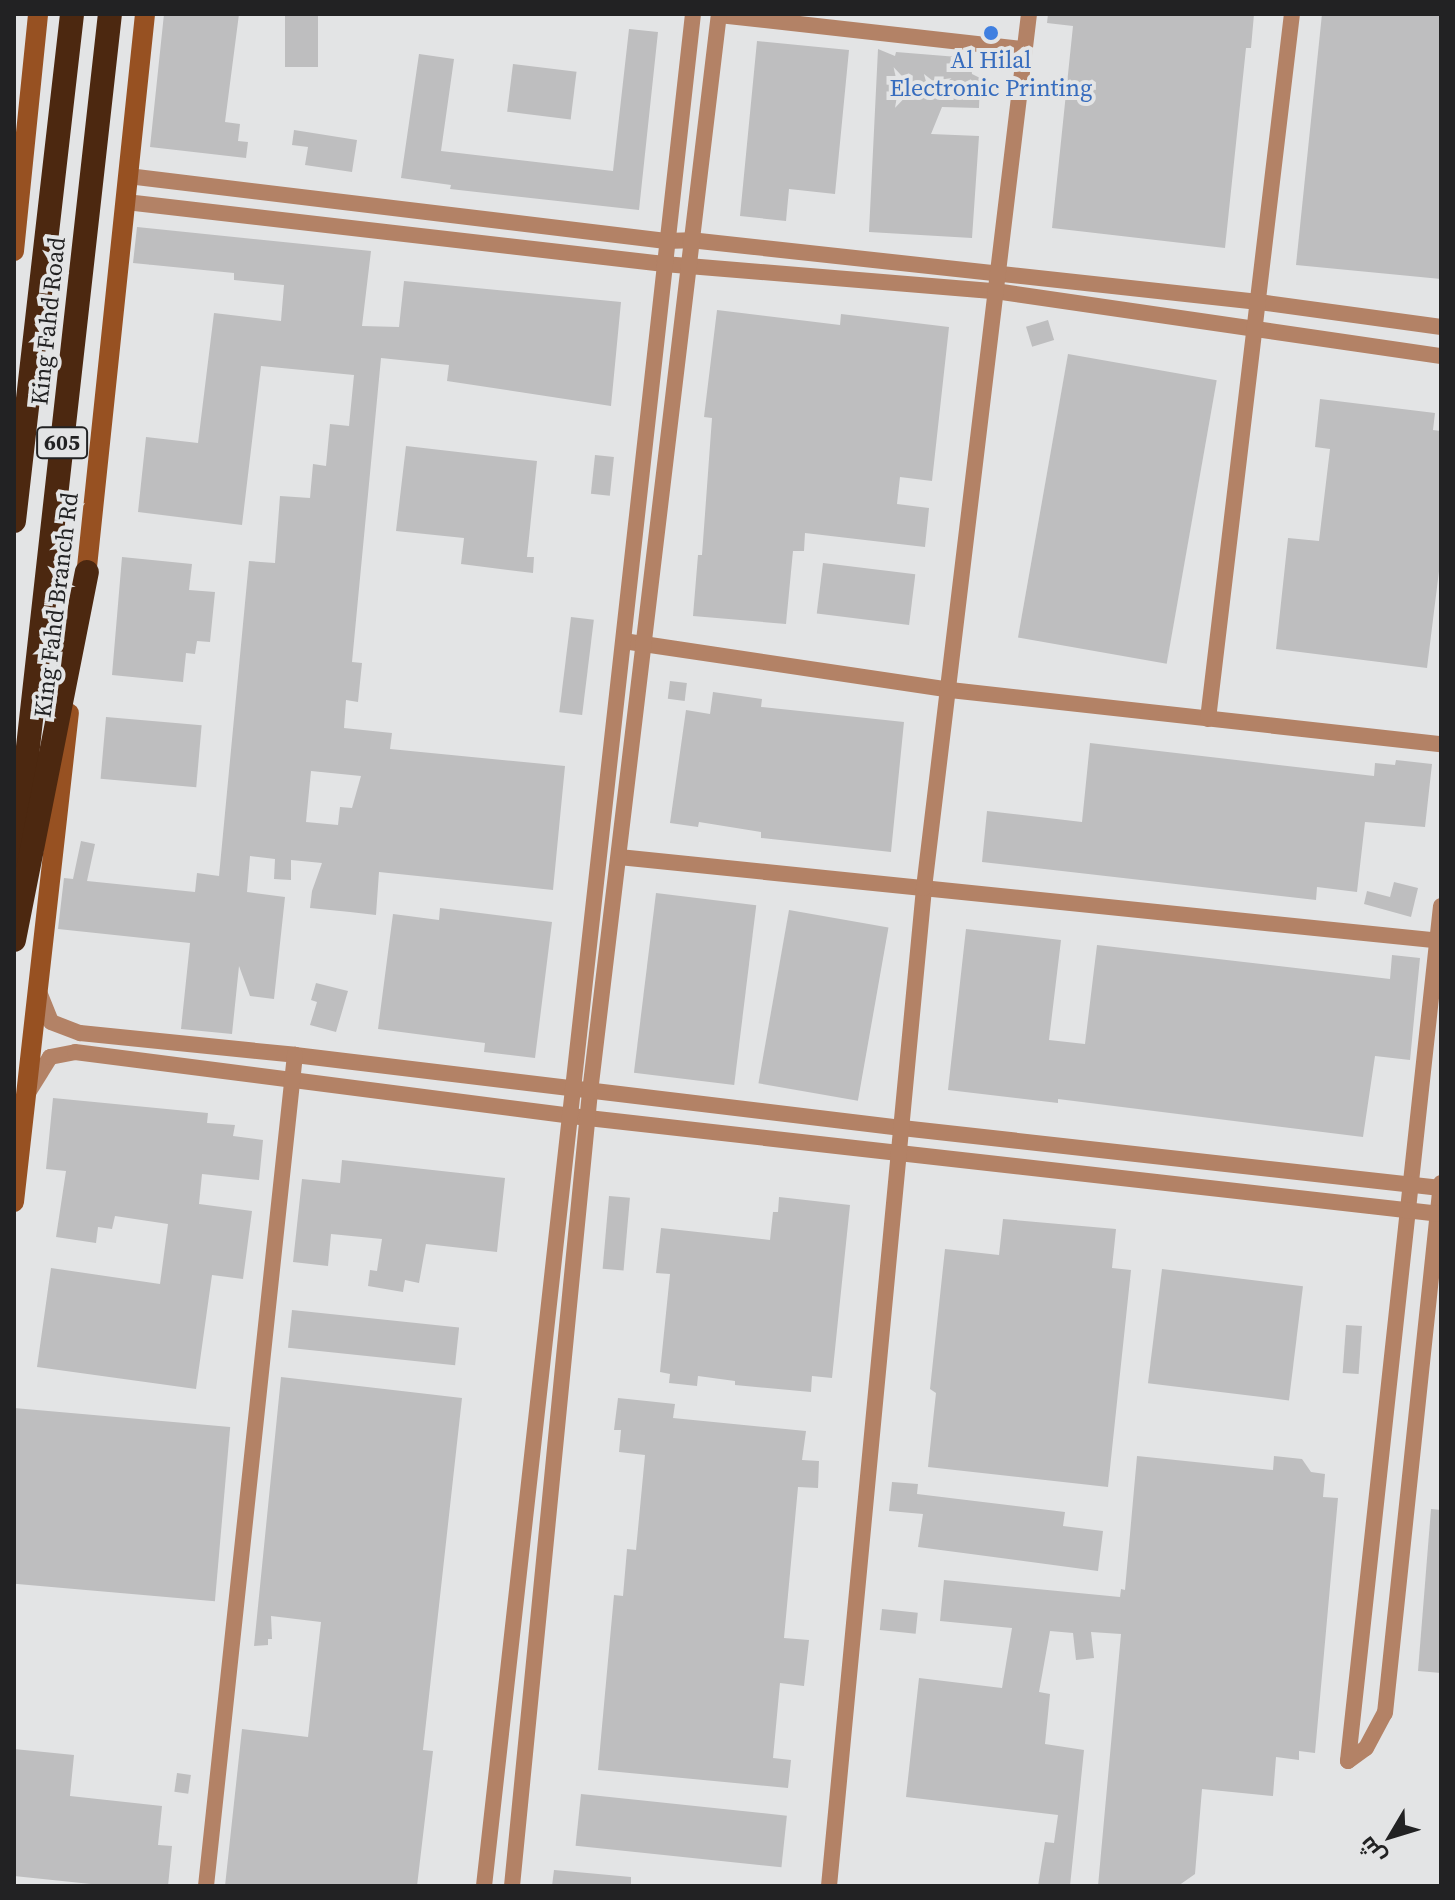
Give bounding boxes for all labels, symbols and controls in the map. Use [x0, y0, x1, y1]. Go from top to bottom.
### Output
marker: Al Hilal Electronic Printing [982, 24, 1000, 42]
place label: Al Hilal Electronic Printing [889, 46, 1093, 102]
street label: King Fahd Road [25, 236, 71, 406]
road number: 605 [36, 425, 88, 461]
street label: King Fahd Branch Rd [28, 491, 84, 719]
north arrow [1351, 1796, 1431, 1876]
text: ش [1352, 1830, 1393, 1871]

